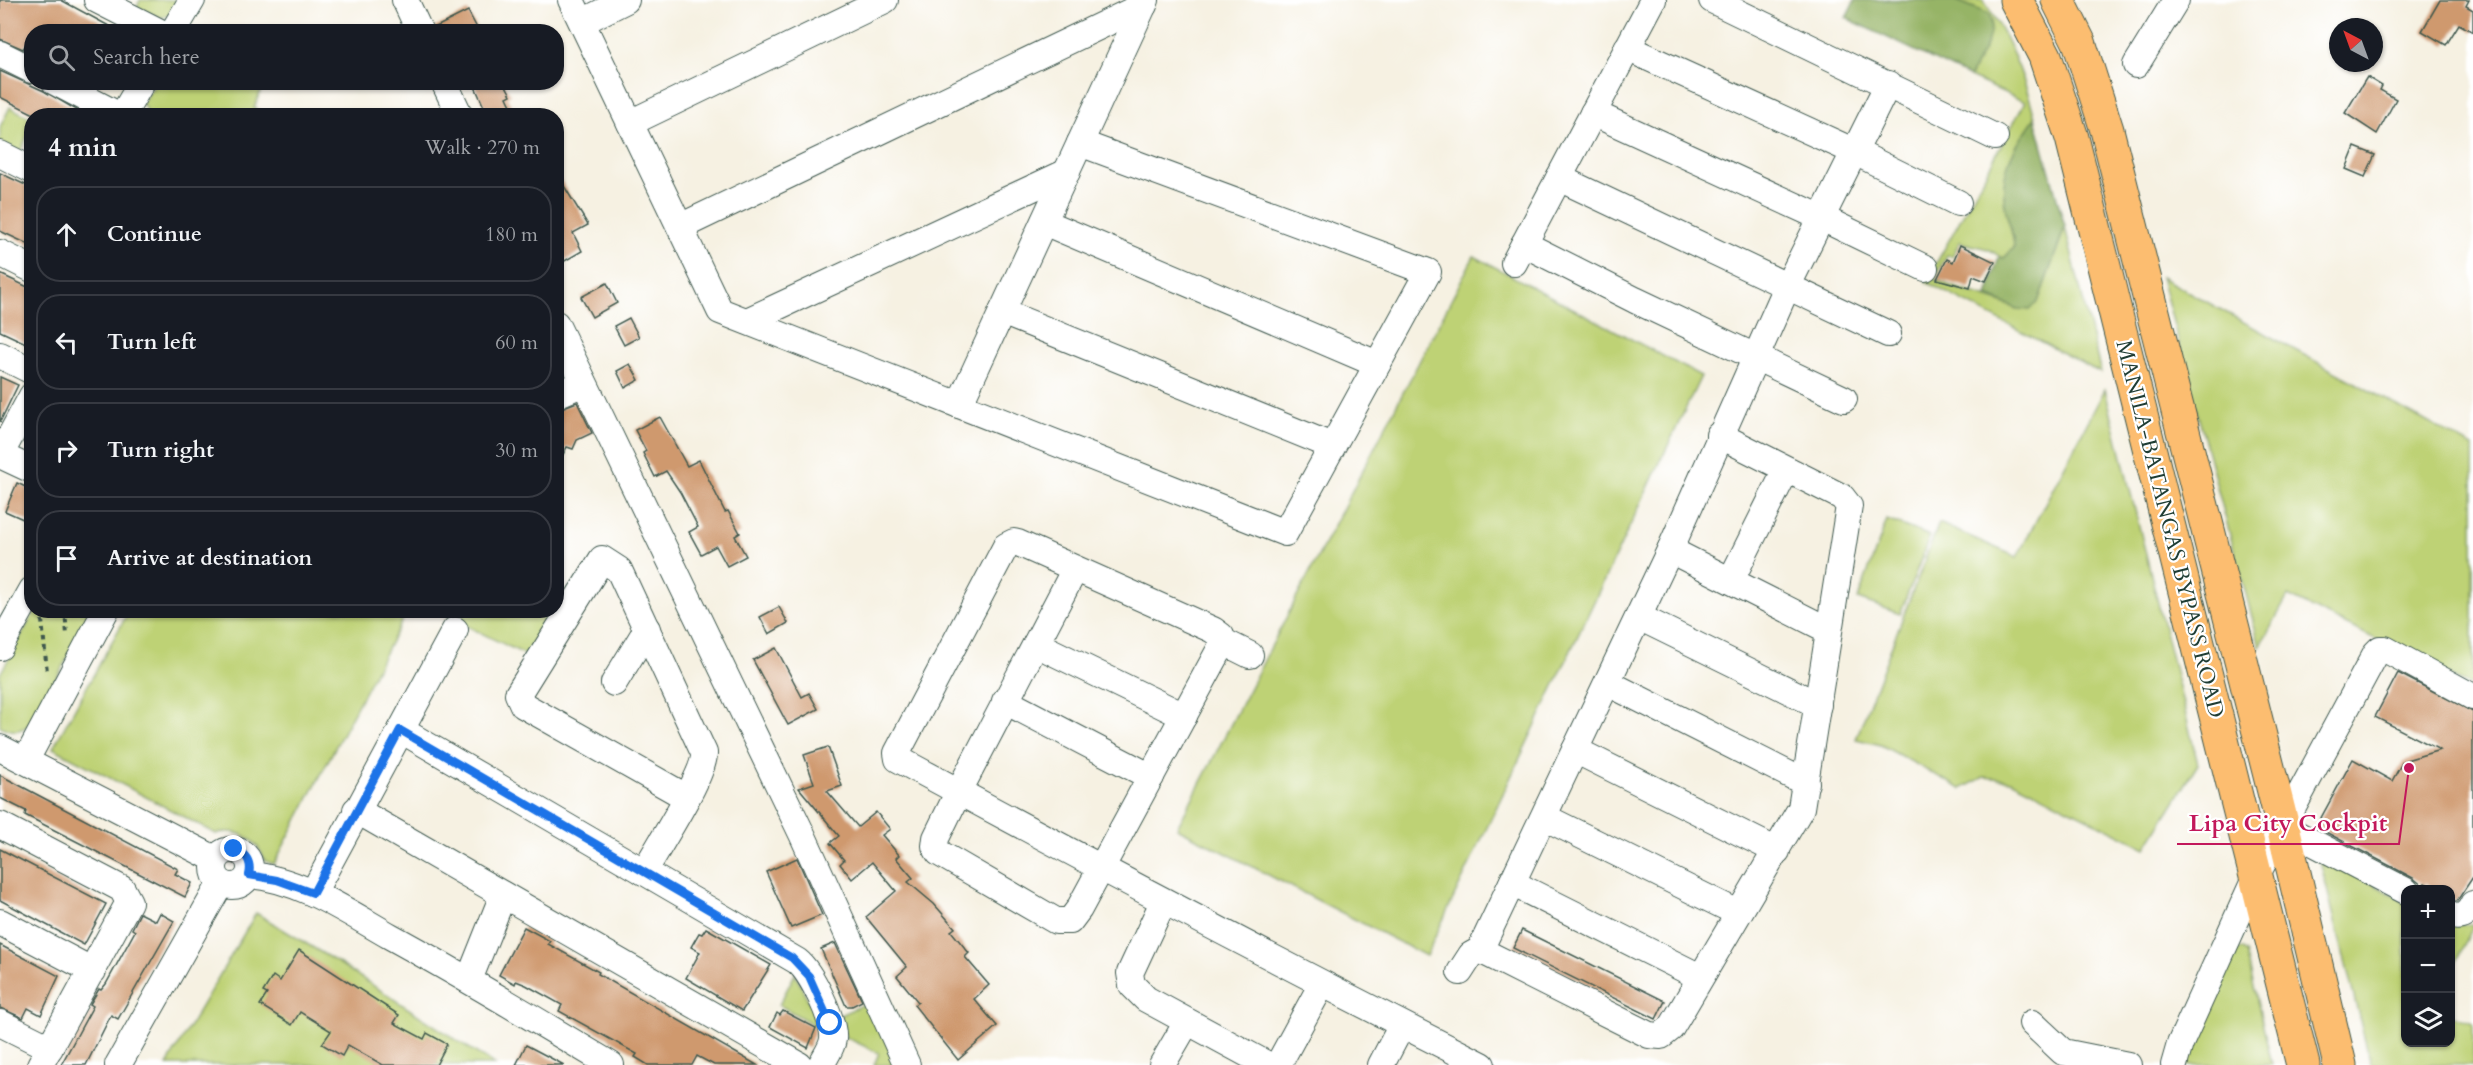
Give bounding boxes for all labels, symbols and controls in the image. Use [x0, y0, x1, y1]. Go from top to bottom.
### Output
north arrow [2329, 18, 2383, 72]
search box [24, 24, 564, 90]
icon: search [45, 41, 78, 74]
text: Search here [93, 42, 200, 72]
text: 4 min [48, 130, 117, 165]
text: Walk · 270 m [425, 134, 540, 161]
icon: ahead [50, 218, 83, 251]
text: Continue [107, 219, 202, 249]
text: 180 m [485, 221, 538, 248]
icon: left [50, 326, 83, 359]
text: Turn left [107, 327, 196, 357]
text: 60 m [495, 329, 538, 356]
street label: MANILA-BATANGAS BYPASS ROAD [2108, 337, 2232, 721]
icon: right [50, 434, 83, 467]
text: Turn right [107, 435, 214, 465]
text: 30 m [495, 437, 538, 464]
icon: arrive [50, 542, 83, 575]
text: Arrive at destination [107, 543, 312, 573]
callout: Lipa City Cockpit [2177, 802, 2399, 844]
text: Lipa City Cockpit [2189, 807, 2388, 840]
route end [220, 835, 246, 861]
map controls [2401, 885, 2455, 1047]
button: + [2401, 885, 2455, 939]
button: − [2401, 939, 2455, 993]
button: layers [2401, 993, 2455, 1047]
route start [816, 1009, 842, 1035]

